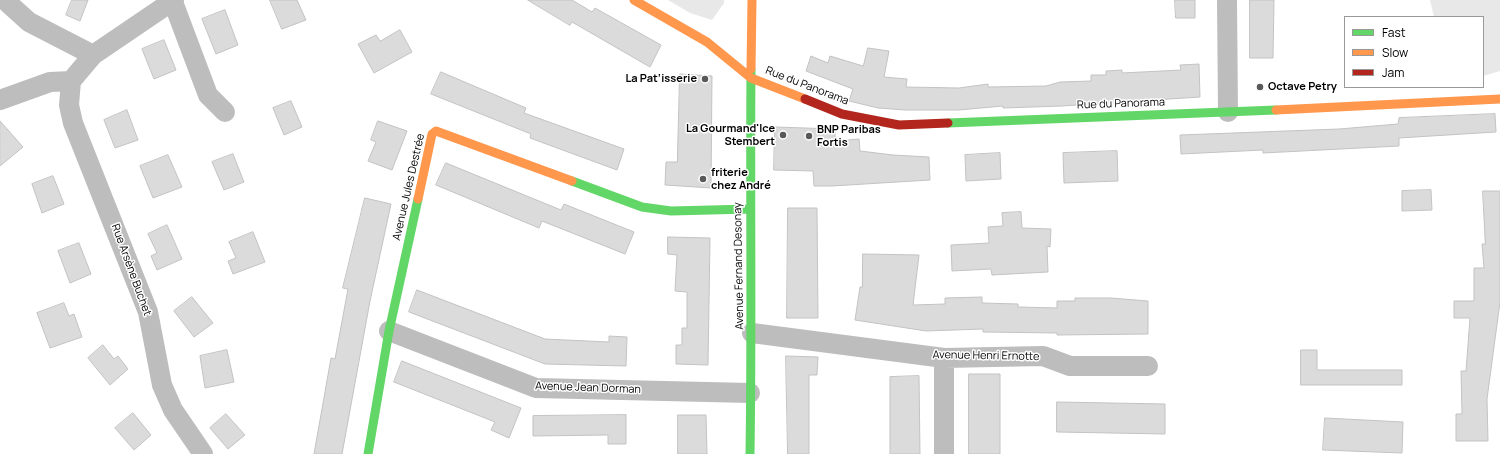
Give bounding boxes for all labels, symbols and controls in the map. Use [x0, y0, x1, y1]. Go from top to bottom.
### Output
legend [1344, 16, 1484, 88]
text: Fast [1382, 24, 1406, 41]
text: Slow [1382, 44, 1408, 61]
street label: Rue du Panorama [763, 64, 851, 108]
text: Jam [1382, 64, 1404, 81]
place label: La Pat’isserie [625, 72, 697, 86]
marker: La Pat’isserie [700, 74, 710, 84]
place label: Octave Petry [1268, 80, 1337, 94]
marker: Octave Petry [1255, 82, 1265, 92]
street label: Rue du Panorama [1077, 96, 1165, 112]
place label: La Gourmand'Ice Stembert [686, 122, 775, 148]
place label: BNP Paribas Fortis [817, 123, 881, 149]
marker: La Gourmand'Ice Stembert [778, 130, 788, 140]
marker: BNP Paribas Fortis [804, 131, 814, 141]
street label: Avenue Jules Destrée [390, 132, 428, 242]
place label: friterie chez André [711, 166, 771, 192]
marker: friterie chez André [698, 174, 708, 184]
street label: Avenue Fernand Desonay [731, 202, 747, 330]
street label: Rue Arsène Buchet [108, 222, 154, 318]
street label: Avenue Henri Ernotte [933, 348, 1039, 364]
street label: Avenue Jean Dorman [535, 380, 641, 396]

